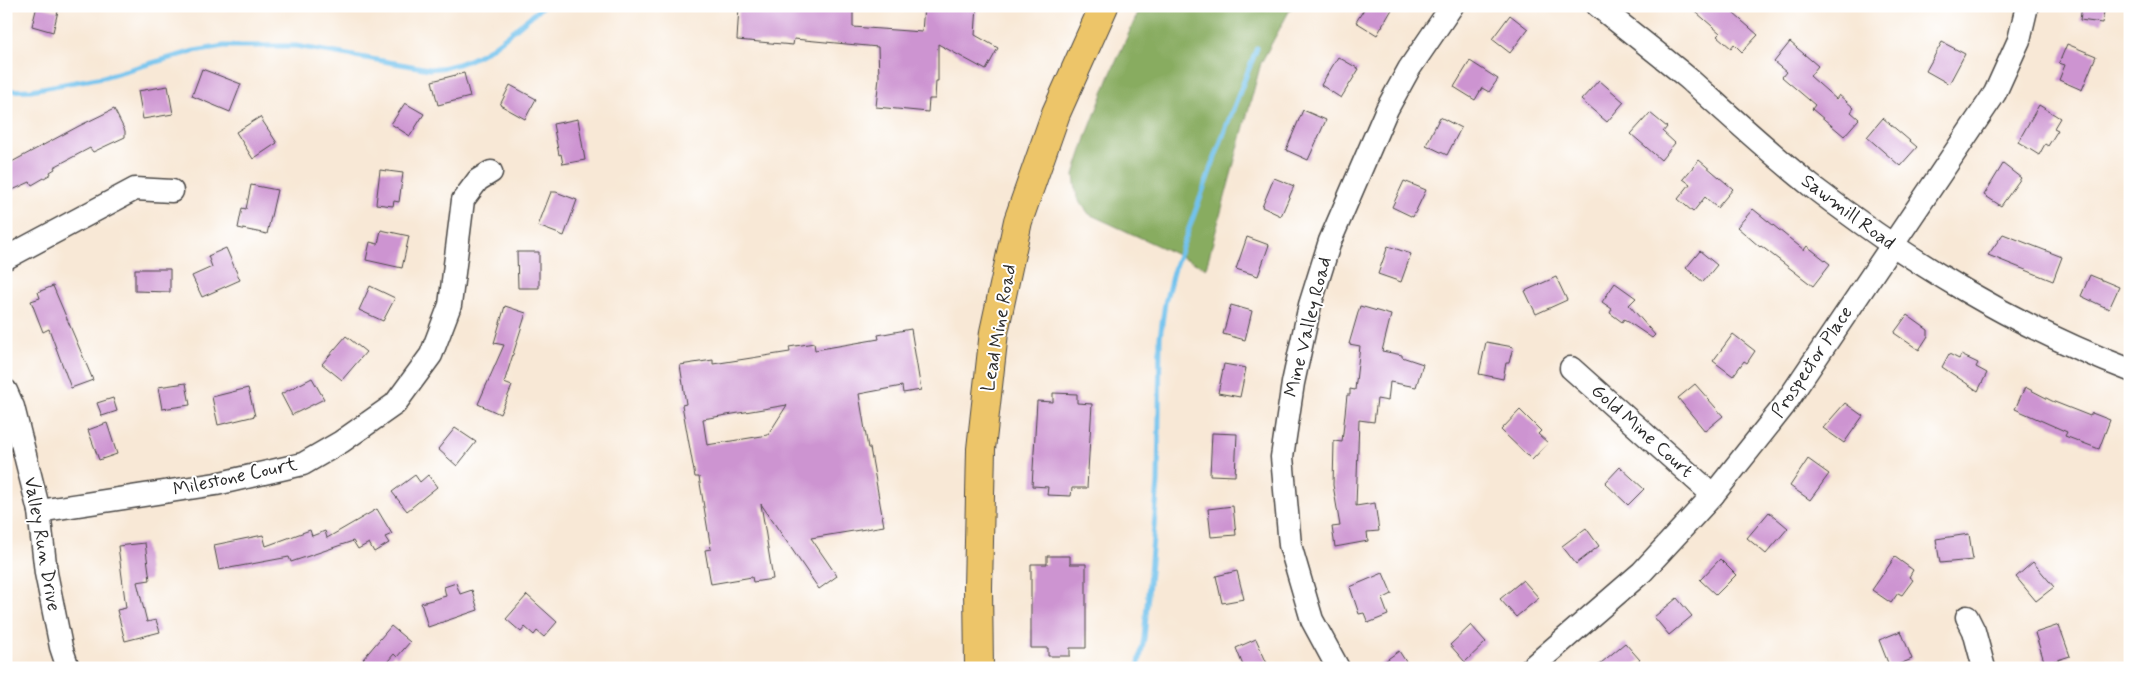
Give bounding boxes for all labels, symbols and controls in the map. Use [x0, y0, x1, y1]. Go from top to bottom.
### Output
street label: Sawmill Road [1796, 169, 1900, 255]
street label: Mine Valley Road [1279, 254, 1337, 400]
street label: Lead Mine Road [976, 262, 1022, 394]
street label: Prospector Place [1765, 301, 1859, 423]
street label: Gold Mine Court [1586, 378, 1698, 484]
street label: Milestone Court [171, 452, 299, 502]
street label: Valley Run Drive [17, 475, 66, 613]

